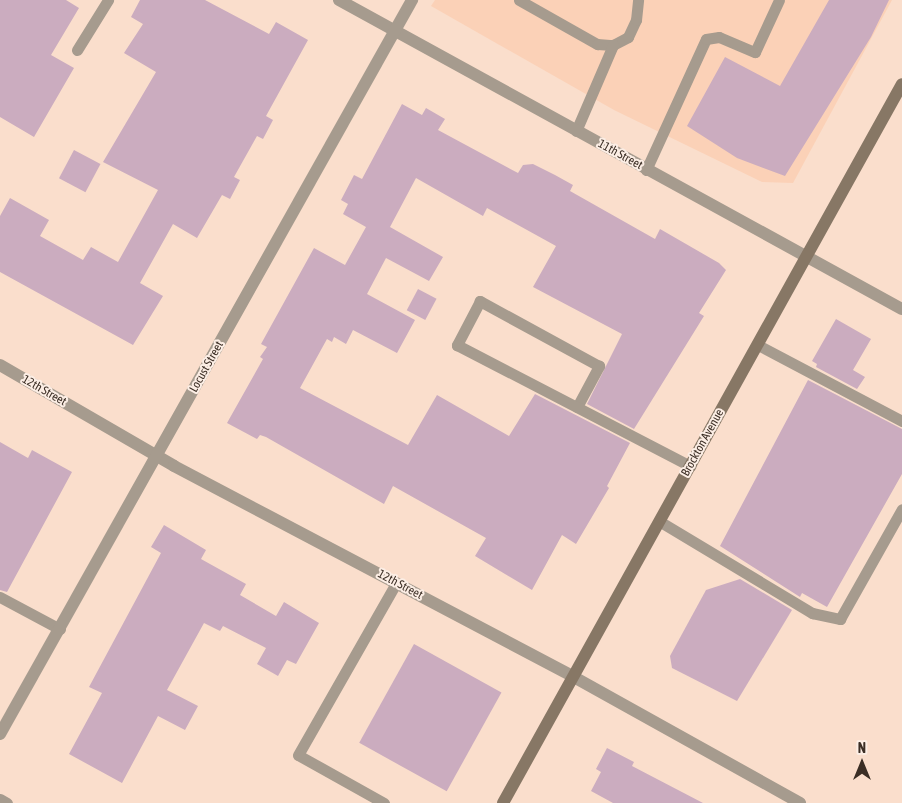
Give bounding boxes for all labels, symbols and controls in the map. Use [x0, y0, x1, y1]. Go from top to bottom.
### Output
street label: 11th Street [595, 137, 645, 173]
street label: Locust Street [187, 339, 227, 395]
street label: 12th Street [19, 373, 69, 409]
street label: Brockton Avenue [679, 407, 727, 479]
street label: 12th Street [375, 567, 425, 603]
north arrow [837, 738, 887, 788]
text: N [858, 740, 866, 756]

